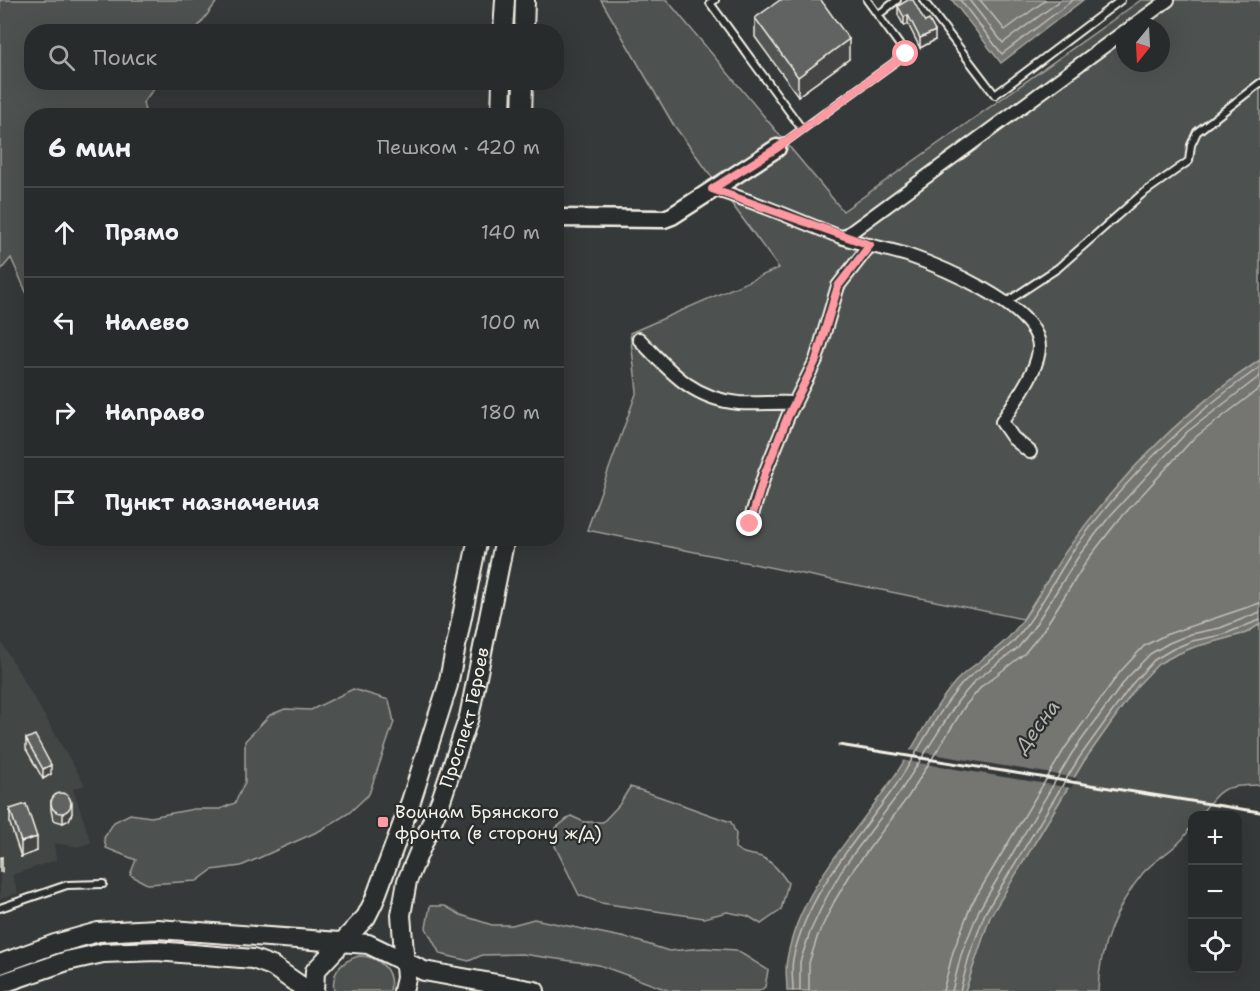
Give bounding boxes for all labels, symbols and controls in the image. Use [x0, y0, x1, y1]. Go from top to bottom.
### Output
north arrow [1116, 18, 1170, 72]
search box [24, 24, 564, 90]
route start [892, 40, 918, 66]
icon: search [45, 41, 78, 74]
text: Поиск [93, 43, 157, 72]
text: 6 мин [48, 130, 131, 165]
text: Пешком · 420 m [377, 134, 540, 160]
icon: ahead [48, 216, 81, 249]
text: Прямо [105, 218, 179, 247]
text: 140 m [481, 219, 540, 245]
icon: left [48, 306, 81, 339]
text: Налево [105, 308, 189, 337]
text: 100 m [480, 309, 540, 335]
icon: right [48, 396, 81, 429]
text: Направо [105, 398, 205, 427]
text: 180 m [480, 399, 540, 425]
icon: arrive [48, 486, 81, 519]
text: Пункт назначения [105, 488, 319, 517]
route end [736, 510, 762, 536]
street label: Проспект Героев [434, 645, 495, 791]
water label: Десна [1008, 694, 1065, 759]
place label: Воинам Брянского фронта (в сторону ж/д) [395, 800, 601, 845]
map controls [1188, 811, 1242, 973]
button: + [1188, 811, 1242, 865]
marker: Воинам Брянского фронта (в сторону ж/д) [376, 815, 390, 829]
button: − [1188, 865, 1242, 919]
button: locate [1188, 919, 1242, 973]

